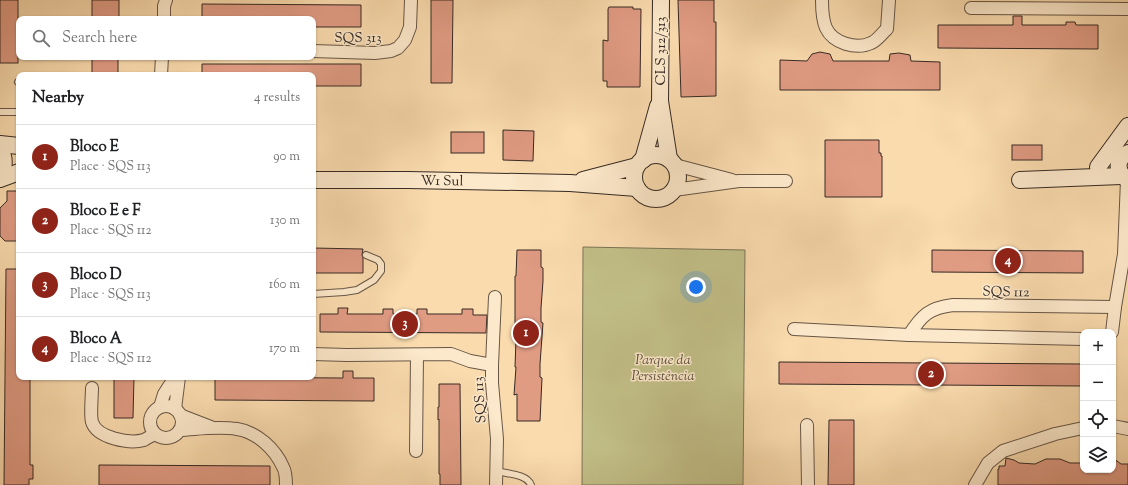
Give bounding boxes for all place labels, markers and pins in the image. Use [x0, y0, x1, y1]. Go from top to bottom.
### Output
pin: 4 [995, 246, 1021, 276]
pin: 3 [392, 309, 418, 339]
pin: 1 [513, 318, 539, 348]
pin: 2 [918, 359, 944, 389]

